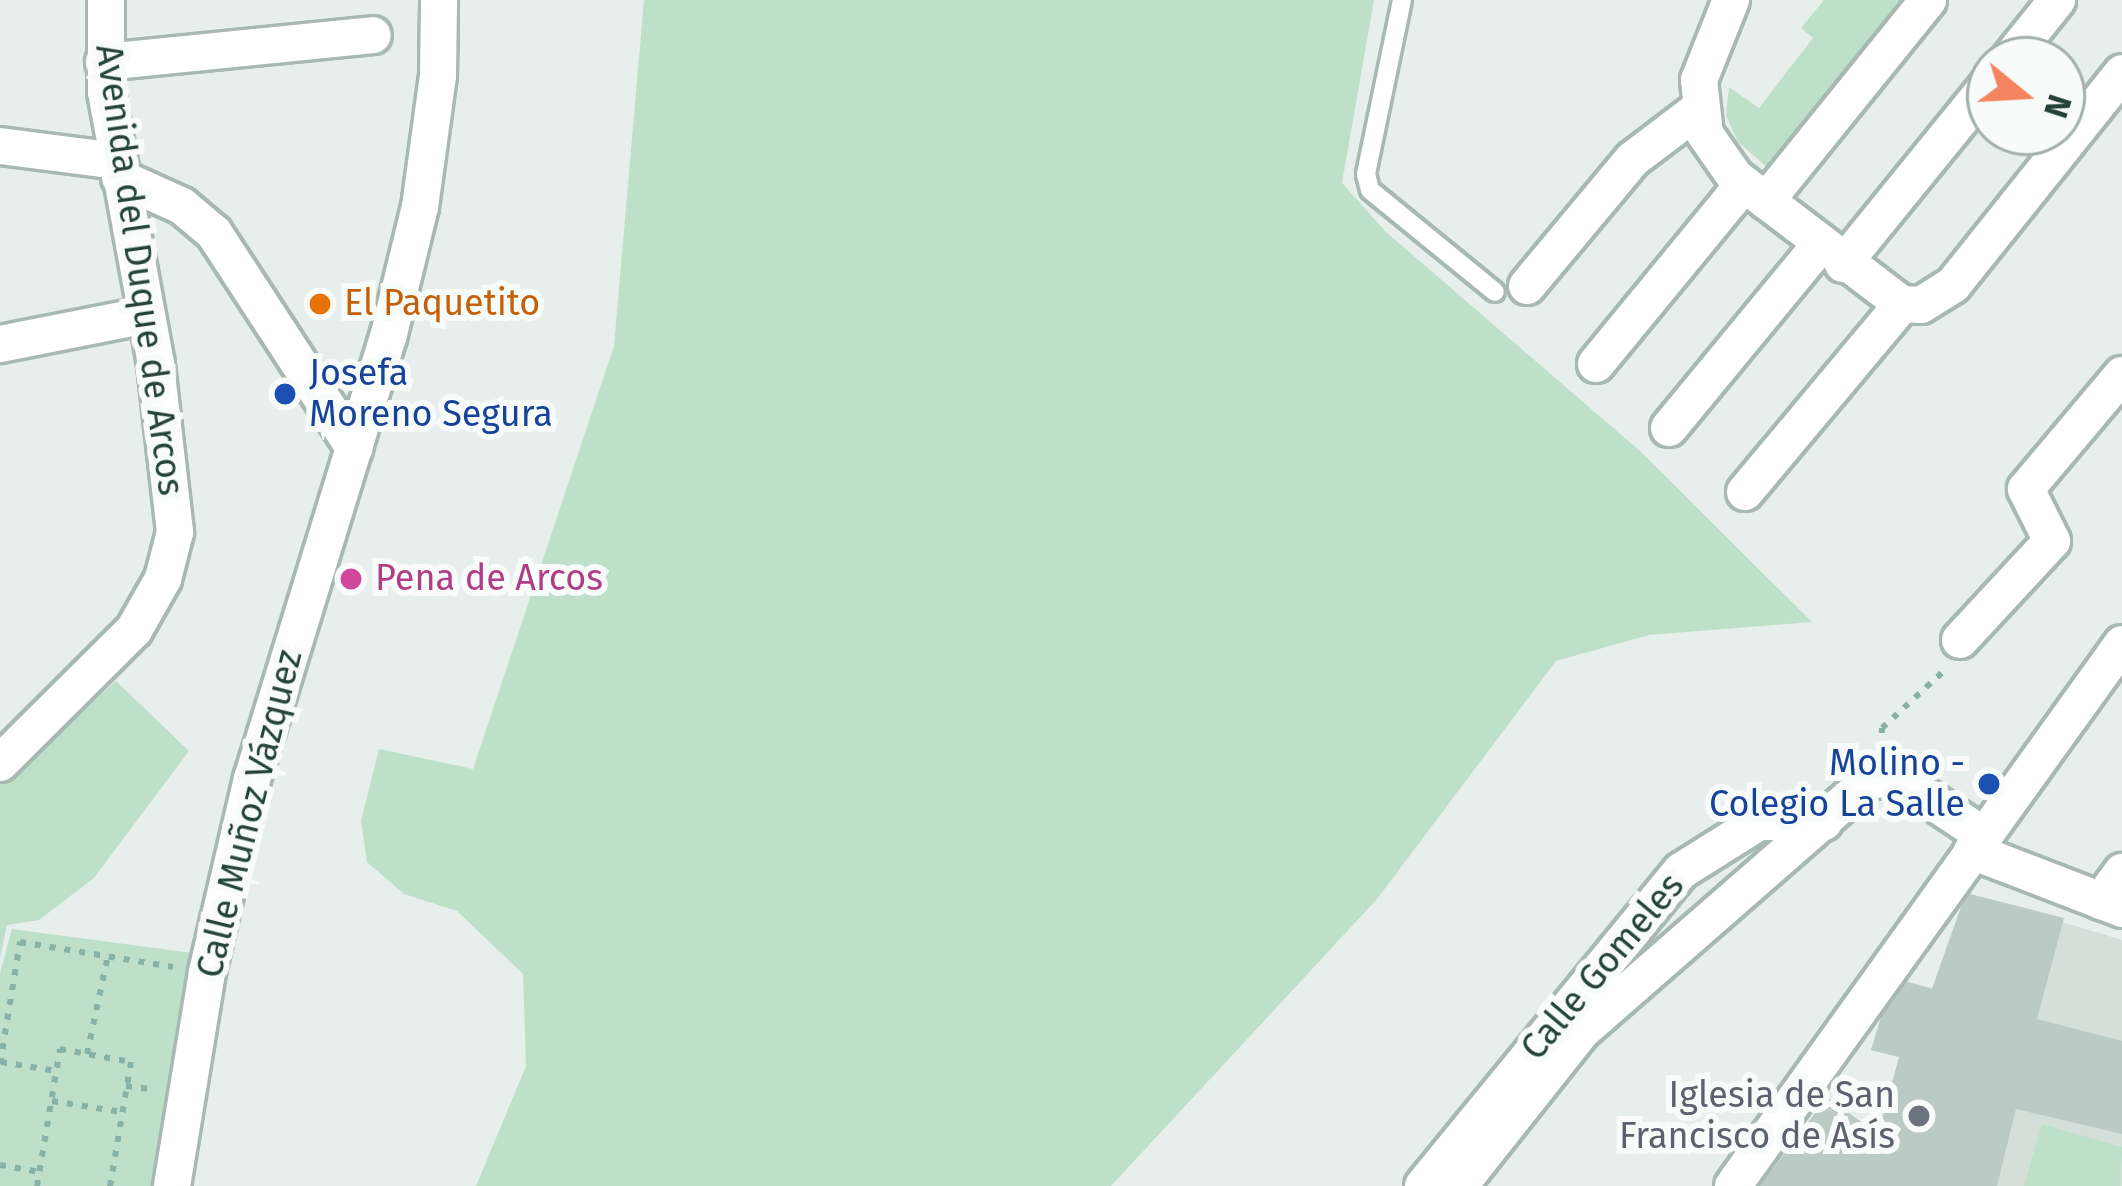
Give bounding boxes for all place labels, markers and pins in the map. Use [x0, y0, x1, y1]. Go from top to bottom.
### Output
place label: El Paquetito [344, 282, 540, 326]
marker: El Paquetito [307, 291, 333, 317]
place label: Josefa Moreno Segura [309, 351, 553, 436]
marker: Josefa Moreno Segura [272, 381, 298, 407]
place label: Pena de Arcos [375, 557, 603, 601]
marker: Pena de Arcos [338, 566, 364, 592]
place label: Molino - Colegio La Salle [1709, 741, 1965, 826]
marker: Molino - Colegio La Salle [1976, 771, 2002, 797]
place label: Iglesia de San Francisco de Asís [1619, 1073, 1895, 1158]
marker: Iglesia de San Francisco de Asís [1906, 1103, 1932, 1129]

